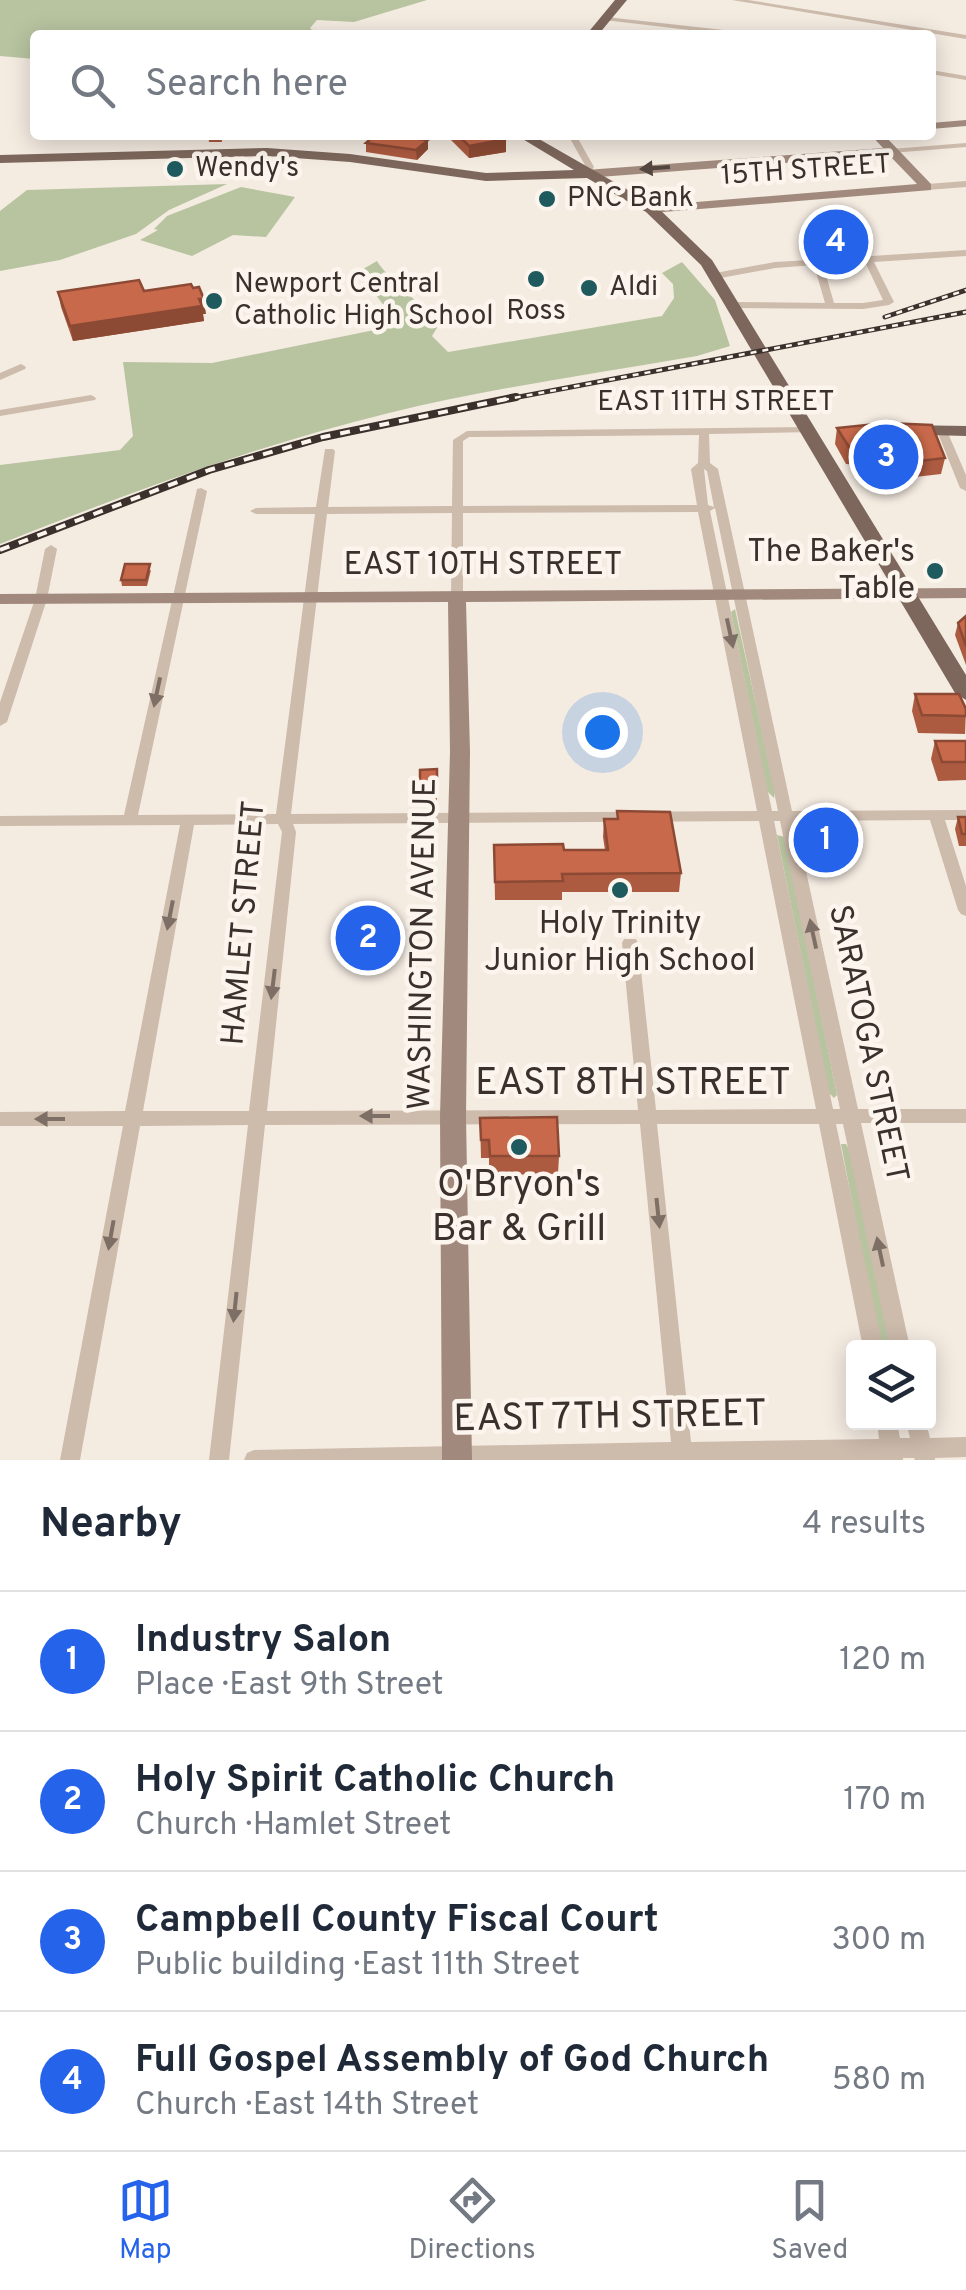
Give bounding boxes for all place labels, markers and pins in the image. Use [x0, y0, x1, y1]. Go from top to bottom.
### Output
place label: Wendy's [195, 151, 299, 187]
marker: Wendy's [164, 158, 186, 180]
place label: PNC Bank [567, 181, 694, 217]
marker: PNC Bank [536, 188, 558, 210]
pin: 4 [804, 204, 868, 280]
place label: Newport Central Catholic High School [234, 267, 494, 335]
marker: Ross [525, 268, 547, 290]
place label: Aldi [609, 270, 658, 306]
marker: Aldi [578, 277, 600, 299]
marker: Newport Central Catholic High School [203, 290, 225, 312]
place label: Ross [506, 294, 566, 330]
pin: 3 [854, 420, 918, 494]
place label: The Baker's Table [747, 533, 915, 610]
marker: The Baker's Table [924, 560, 946, 582]
pin: 1 [794, 802, 858, 878]
marker: Holy Trinity Junior High School [609, 879, 631, 901]
pin: 2 [336, 900, 400, 976]
place label: Holy Trinity Junior High School [484, 905, 756, 982]
marker: O'Bryon's Bar & Grill [508, 1136, 530, 1158]
place label: O'Bryon's Bar & Grill [432, 1162, 606, 1255]

